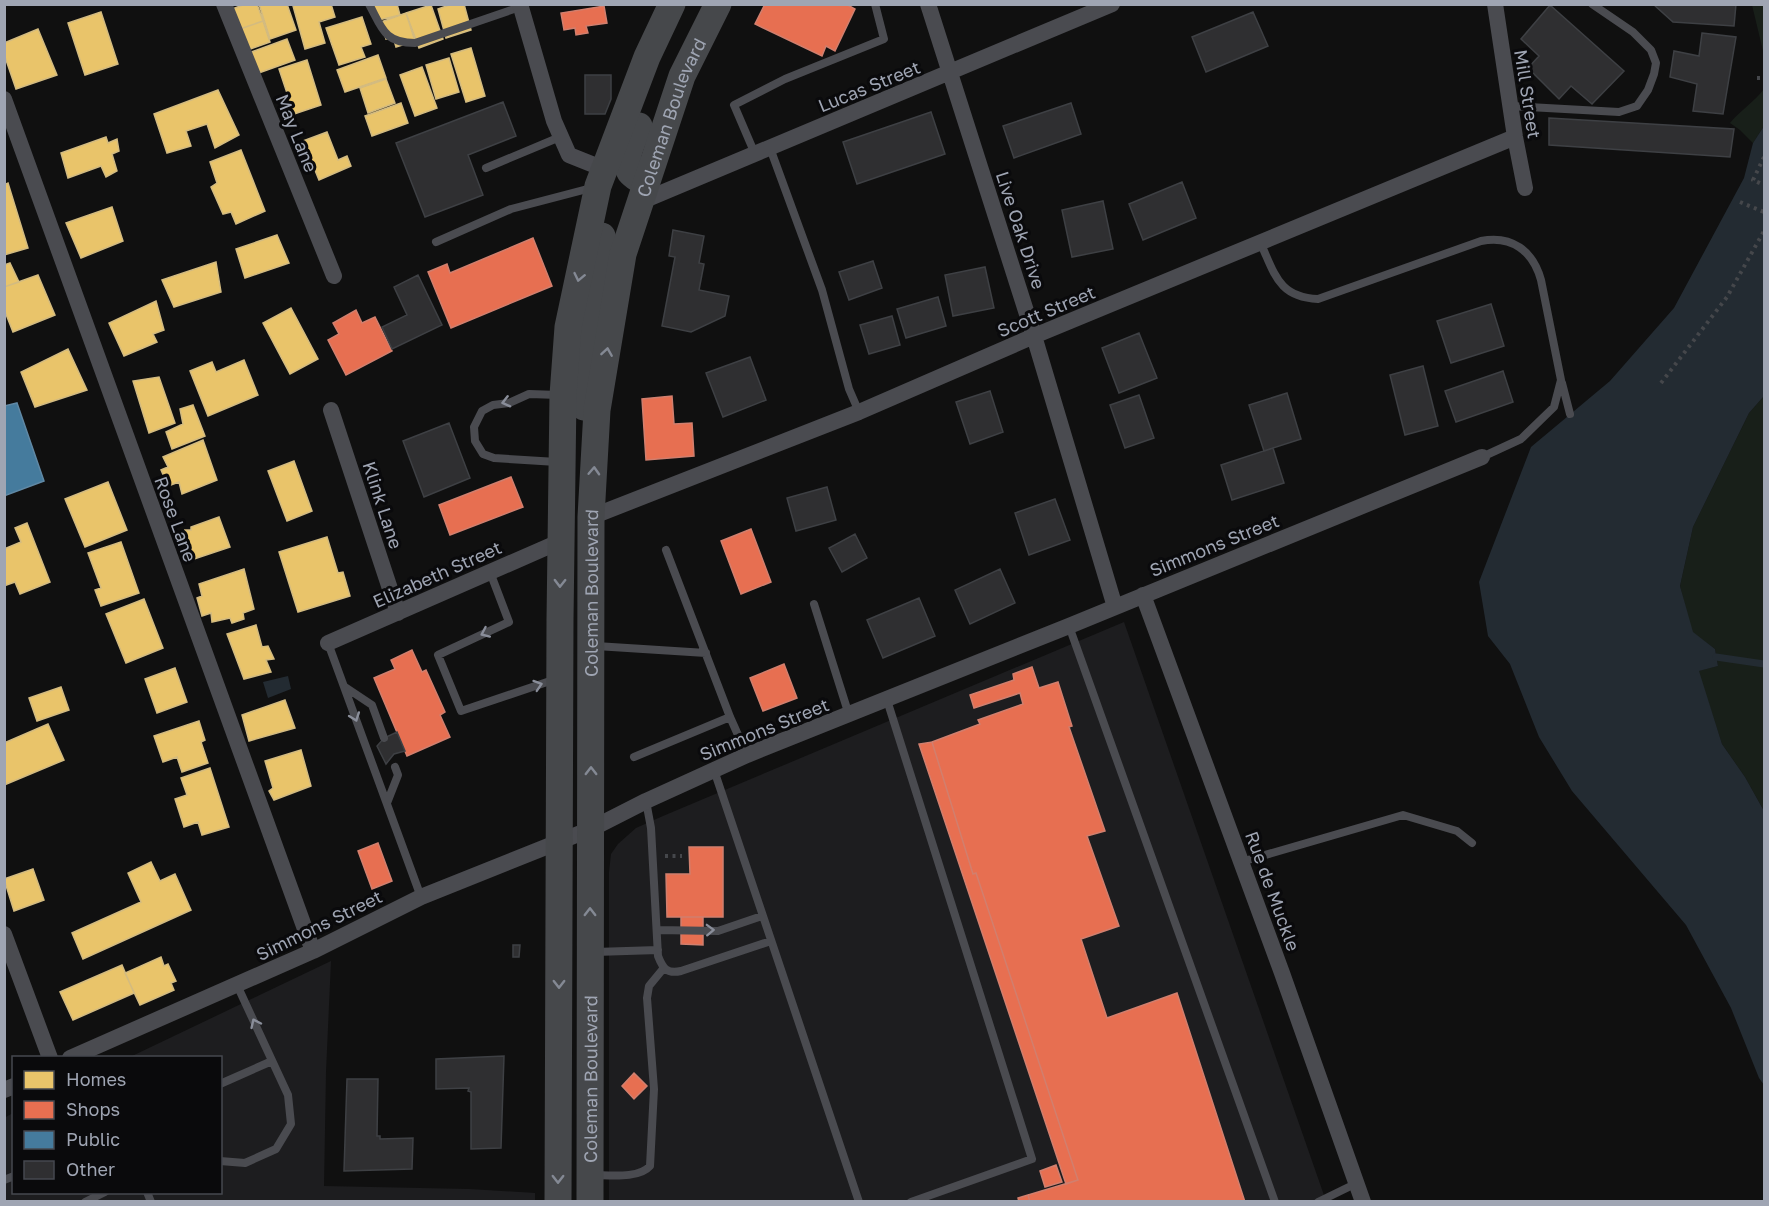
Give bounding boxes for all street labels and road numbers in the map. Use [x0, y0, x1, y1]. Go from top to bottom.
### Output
street label: Coleman Boulevard [632, 34, 710, 200]
street label: Mill Street [1510, 48, 1546, 140]
street label: Lucas Street [815, 56, 923, 116]
street label: May Lane [271, 91, 323, 175]
street label: Live Oak Drive [992, 168, 1050, 292]
street label: Scott Street [994, 281, 1098, 341]
street label: Klink Lane [359, 458, 407, 552]
street label: Rose Lane [150, 473, 202, 565]
street label: Coleman Boulevard [580, 508, 602, 677]
street label: Simmons Street [1146, 509, 1282, 581]
street label: Elizabeth Street [369, 536, 505, 612]
street label: Simmons Street [696, 693, 832, 765]
street label: Rue de Muckle [1241, 828, 1305, 954]
street label: Simmons Street [252, 885, 386, 965]
street label: Coleman Boulevard [579, 995, 601, 1163]

